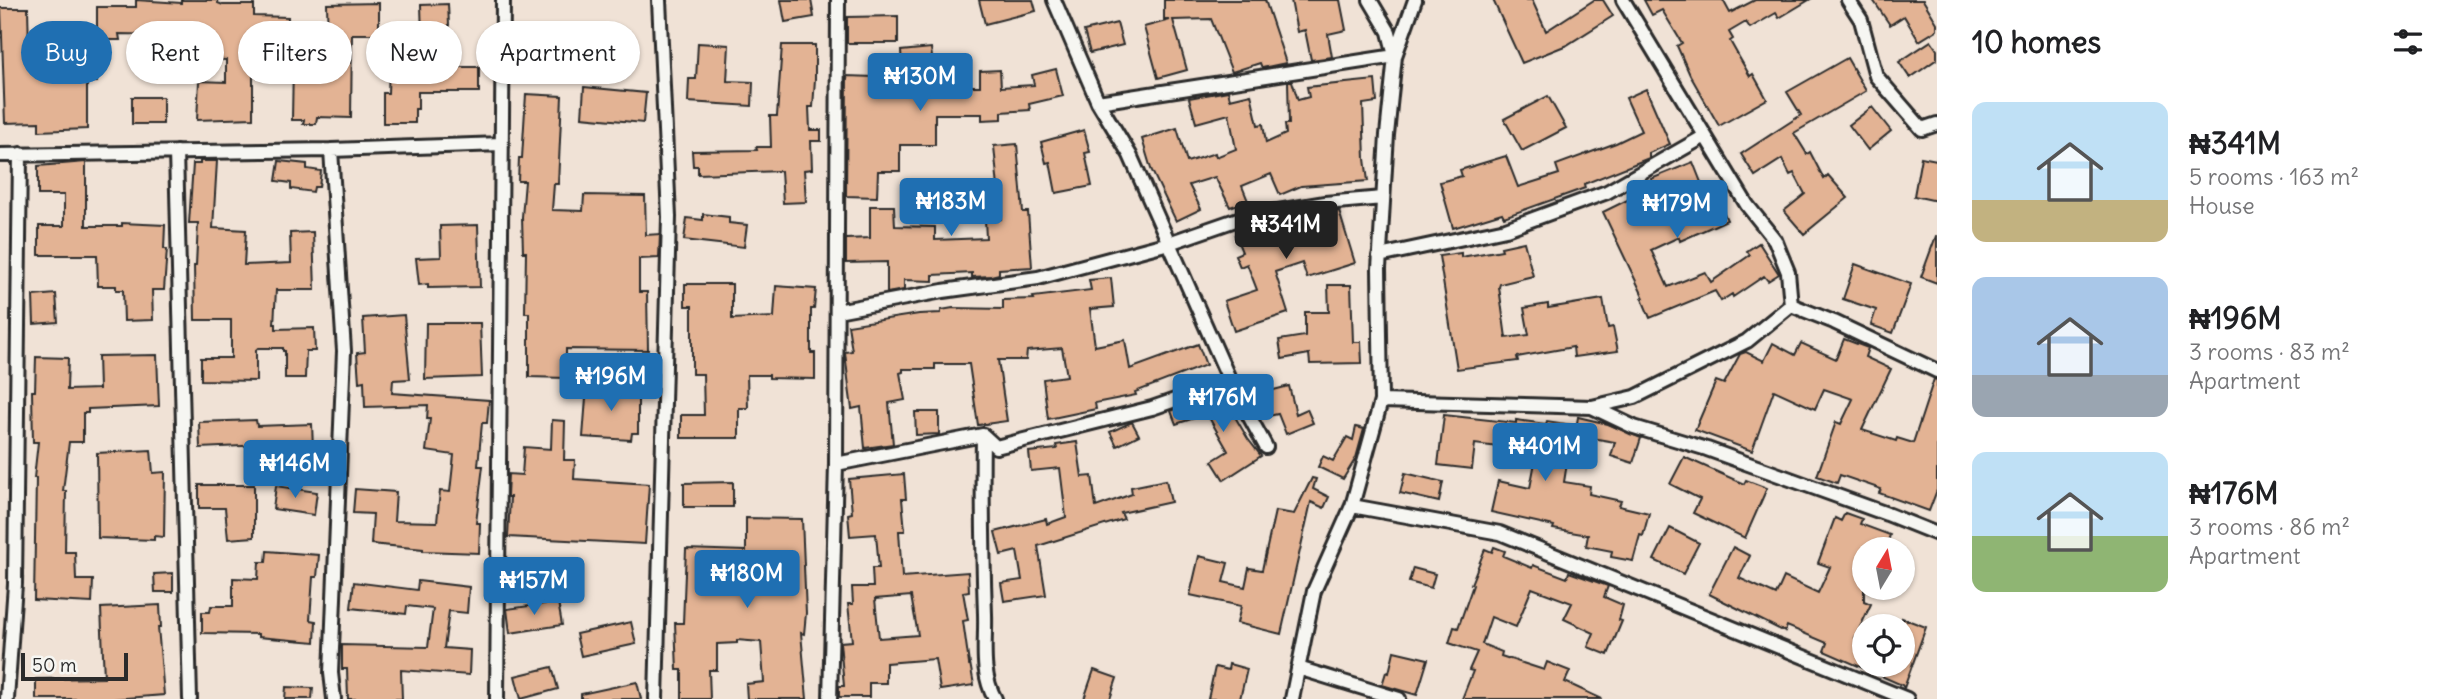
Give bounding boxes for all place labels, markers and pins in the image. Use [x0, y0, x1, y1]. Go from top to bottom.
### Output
pin: ₦130M [871, 54, 969, 113]
pin: ₦183M [902, 178, 1000, 238]
pin: ₦179M [1628, 180, 1726, 240]
pin: ₦341M [1237, 202, 1335, 261]
pin: ₦196M [562, 354, 660, 413]
pin: ₦176M [1174, 374, 1272, 434]
pin: ₦401M [1496, 424, 1594, 483]
pin: ₦146M [246, 440, 344, 500]
pin: ₦180M [698, 550, 796, 610]
pin: ₦157M [485, 558, 583, 617]

